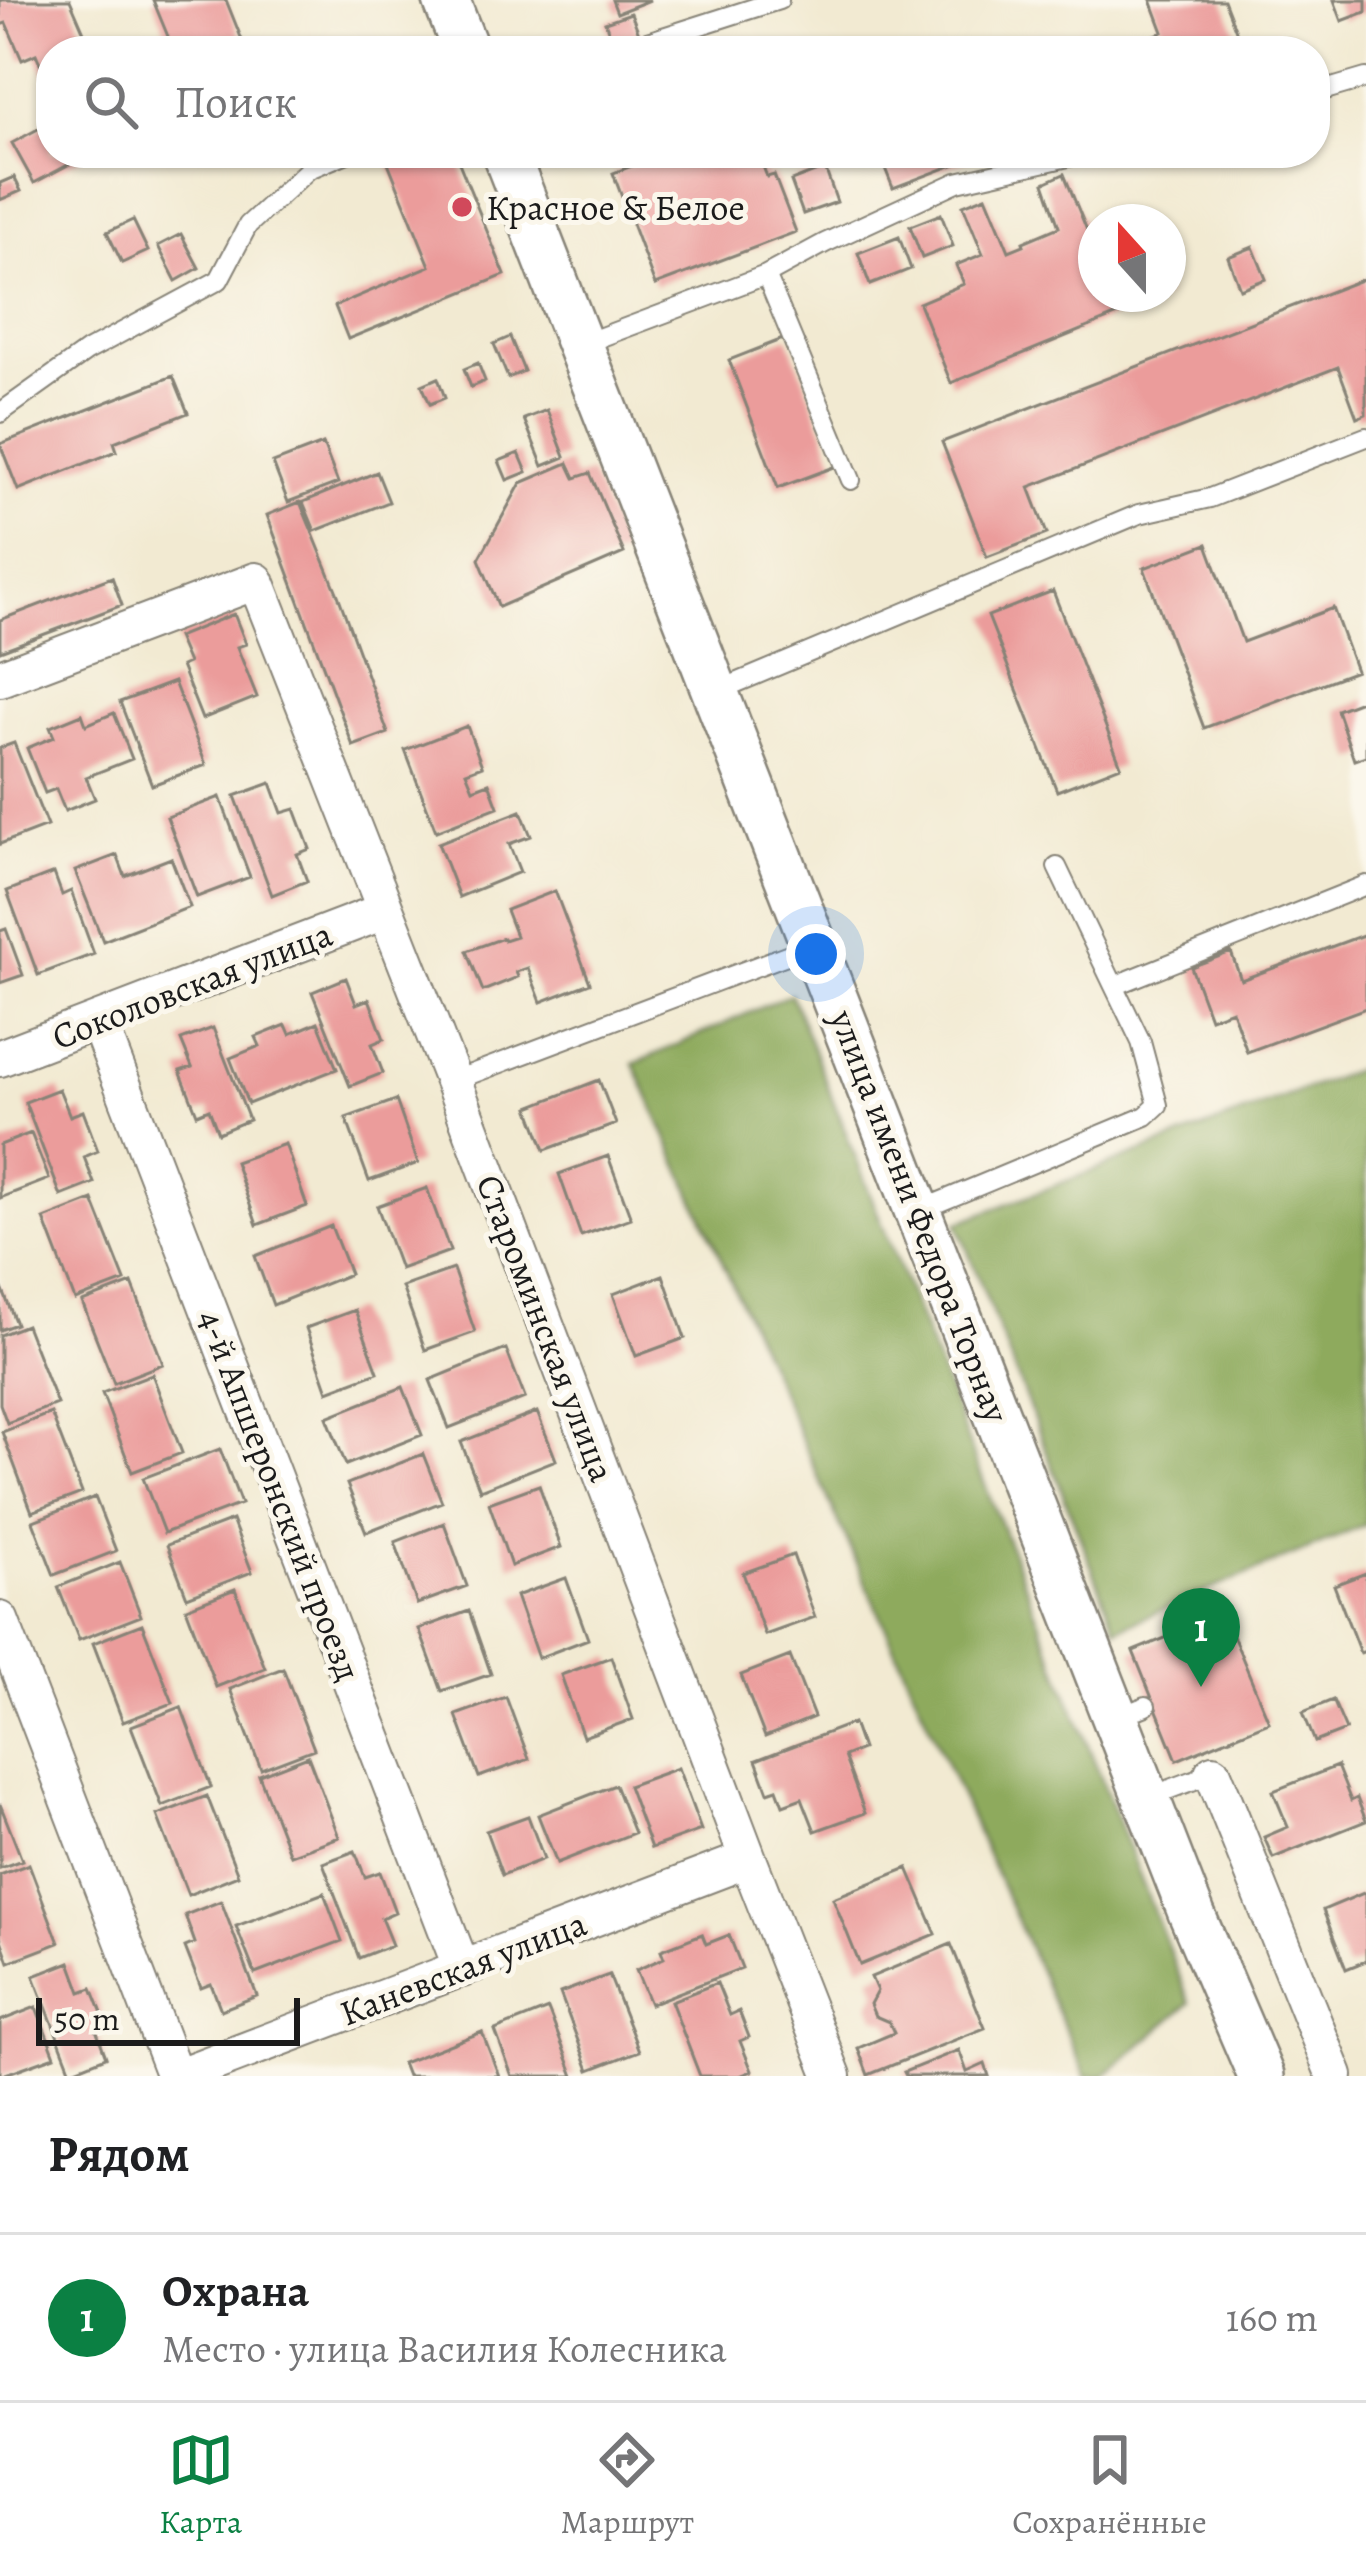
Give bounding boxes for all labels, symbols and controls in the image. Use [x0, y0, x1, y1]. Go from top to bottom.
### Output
search box [36, 36, 1330, 168]
icon: search [78, 69, 144, 135]
text: Поиск [174, 71, 297, 133]
place label: Красное & Белое [486, 183, 745, 232]
marker: Красное & Белое [449, 194, 475, 220]
north arrow [1078, 204, 1186, 312]
street label: Соколовская улица [45, 909, 339, 1061]
your location [786, 924, 846, 984]
street label: улица имени Федора Торнау [818, 1002, 1022, 1430]
street label: Староминская улица [465, 1168, 627, 1489]
street label: 4-й Апшеронский проезд [187, 1302, 373, 1688]
pin: 1 [1162, 1588, 1240, 1687]
street label: Каневская улица [333, 1898, 594, 2038]
scale bar [36, 1992, 300, 2045]
text: 50 m [54, 1996, 120, 2041]
text: Рядом [48, 2119, 190, 2189]
text: Охрана [162, 2260, 309, 2322]
text: 1 [80, 2291, 94, 2344]
text: 160 m [1226, 2291, 1318, 2344]
text: Место · улица Василия Колесника [162, 2322, 727, 2375]
tab: Карта [159, 2427, 242, 2544]
tab: Маршрут [561, 2427, 694, 2544]
tab: Сохранённые [1012, 2427, 1207, 2544]

